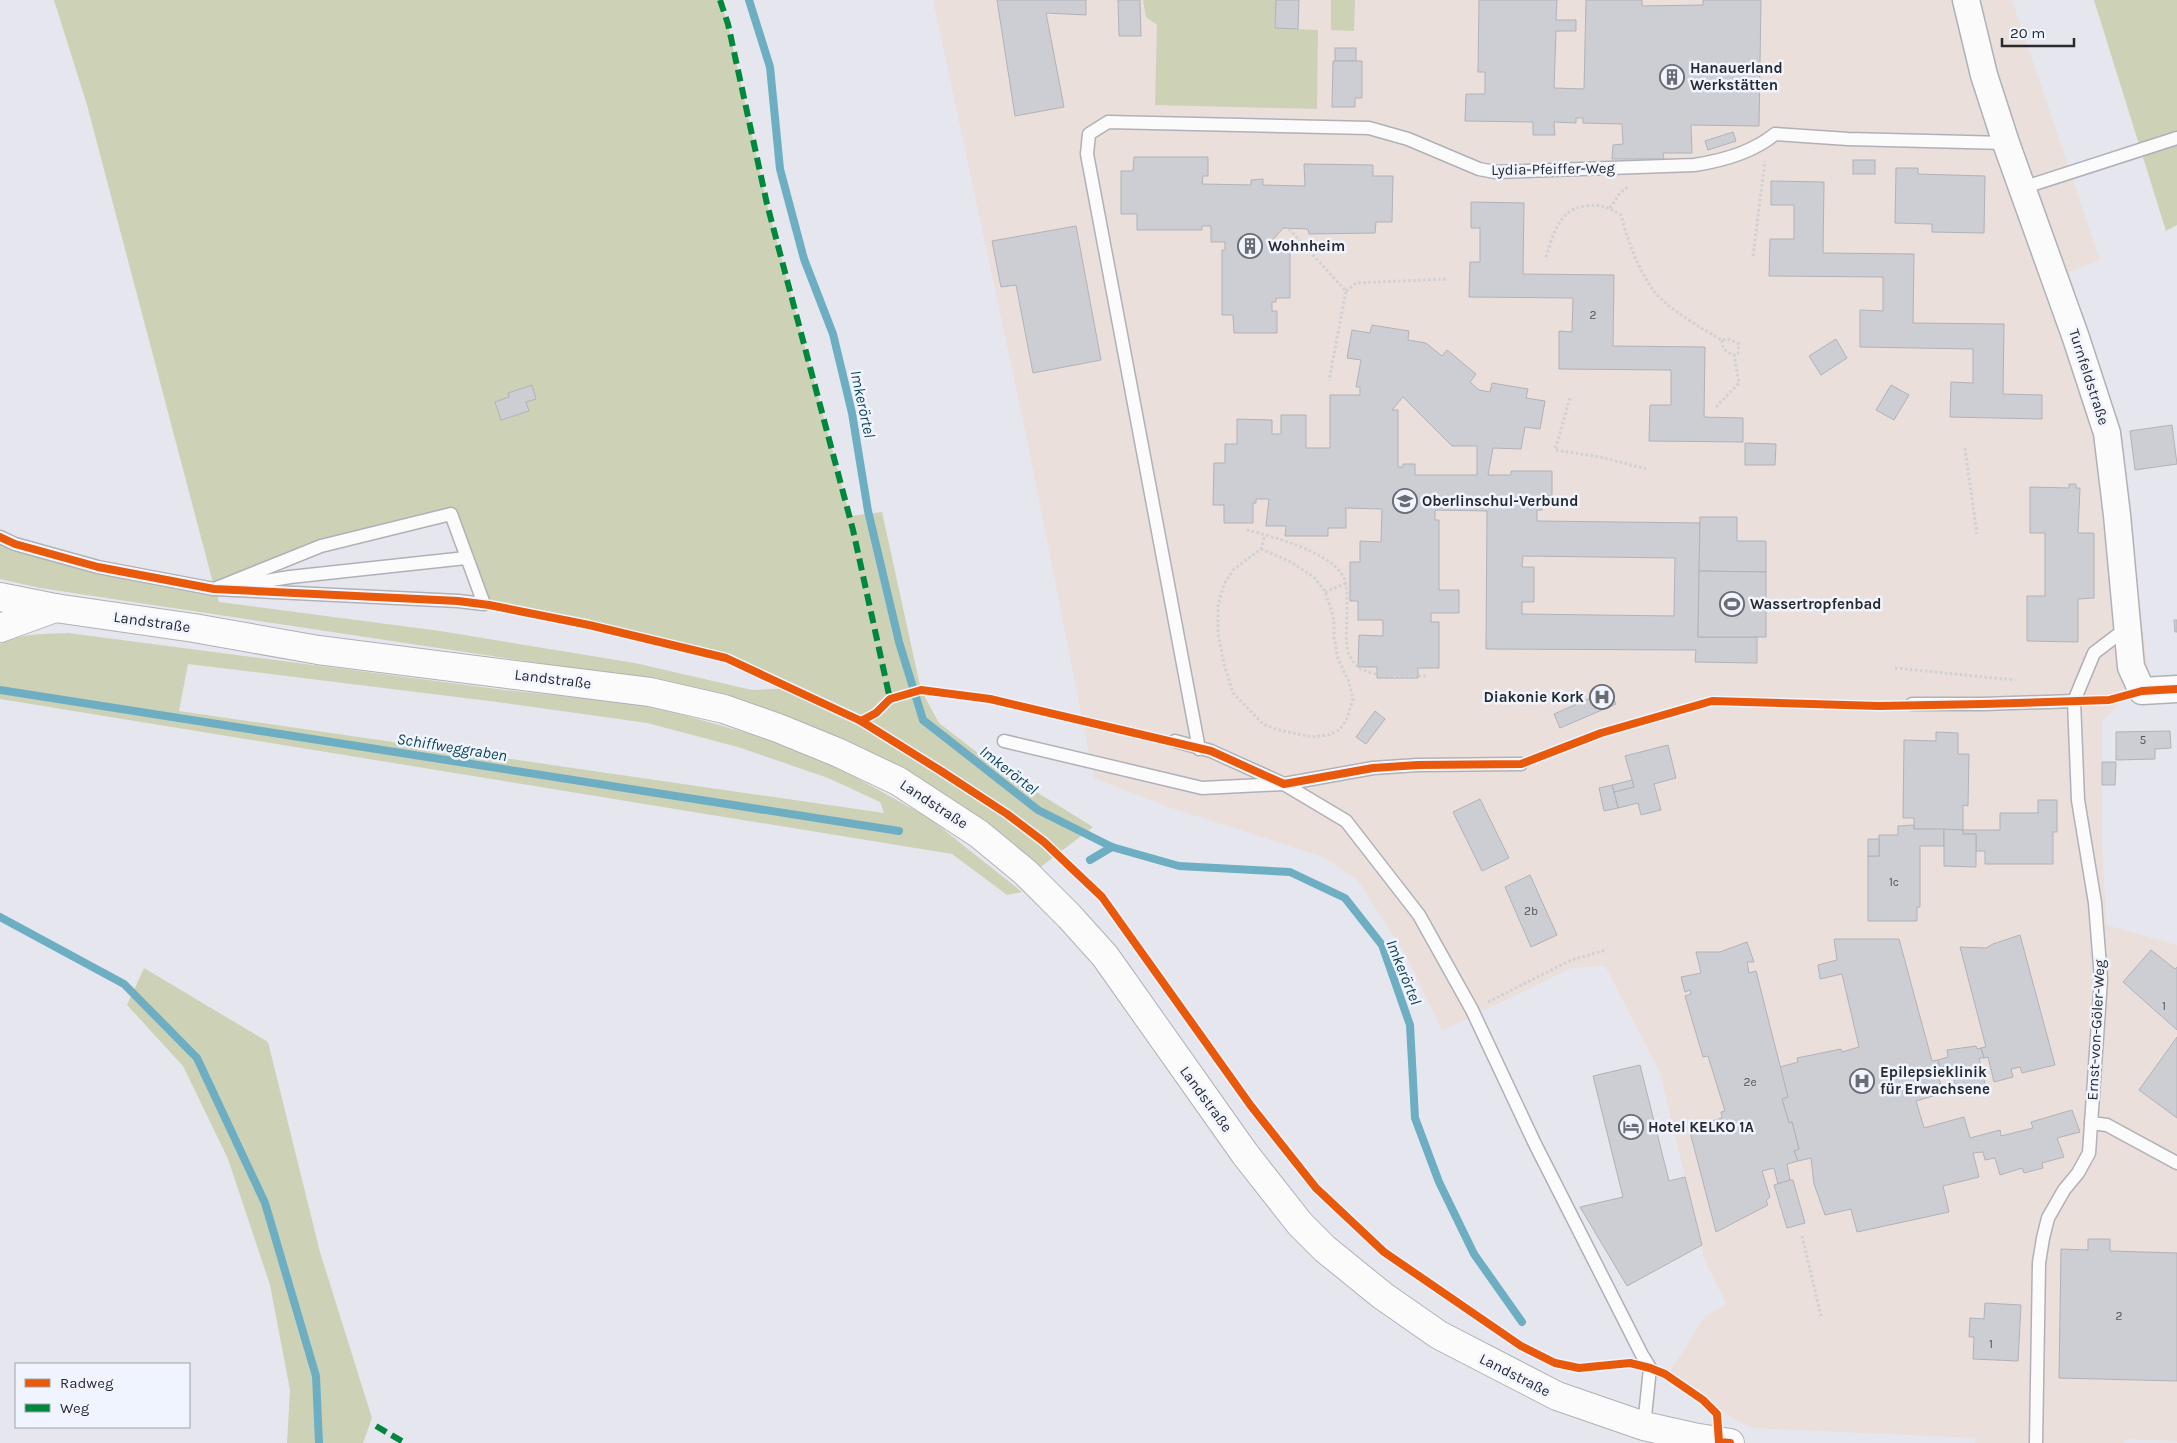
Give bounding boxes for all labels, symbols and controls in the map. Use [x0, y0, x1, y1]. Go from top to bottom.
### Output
scale bar [2002, 15, 2074, 47]
text: 20 m [2010, 24, 2045, 42]
place label: Hanauerland Werkstätten [1690, 59, 1783, 94]
building icon: Hanauerland Werkstätten [1659, 64, 1685, 90]
street label: Lydia-Pfeiffer-Weg [1491, 159, 1616, 179]
building icon: Wohnheim [1237, 233, 1263, 259]
place label: Wohnheim [1268, 237, 1345, 255]
house number: 2 [1590, 308, 1597, 322]
street label: Turnfeldstraße [2065, 327, 2113, 427]
water label: Imkerörtel [847, 368, 879, 440]
school or university icon: Oberlinschul-Verbund [1392, 488, 1418, 514]
place label: Oberlinschul-Verbund [1422, 492, 1578, 510]
sports icon: Wassertropfenbad [1719, 591, 1745, 617]
place label: Wassertropfenbad [1750, 595, 1881, 613]
street label: Landstraße [112, 608, 192, 636]
street label: Landstraße [514, 665, 592, 693]
hospital icon: Diakonie Kork [1589, 684, 1615, 710]
place label: Diakonie Kork [1484, 688, 1584, 706]
water label: Schiffweggraben [396, 729, 508, 765]
house number: 5 [2140, 733, 2147, 747]
water label: Imkerörtel [976, 741, 1042, 799]
street label: Landstraße [897, 775, 971, 833]
house number: 1c [1889, 875, 1899, 889]
house number: 2b [1524, 904, 1538, 918]
water label: Imkerörtel [1382, 937, 1426, 1007]
street label: Ernst-von-Göler-Weg [2083, 959, 2109, 1101]
house number: 1 [2162, 999, 2166, 1013]
street label: Landstraße [1176, 1062, 1236, 1136]
place label: Epilepsieklinik für Erwachsene [1880, 1063, 1990, 1098]
hospital icon: Epilepsieklinik für Erwachsene [1849, 1068, 1875, 1094]
house number: 2e [1743, 1075, 1757, 1089]
hotel icon: Hotel KELKO 1A [1618, 1114, 1644, 1140]
place label: Hotel KELKO 1A [1648, 1118, 1755, 1136]
house number: 2 [2116, 1309, 2123, 1323]
house number: 1 [1989, 1337, 1993, 1351]
street label: Landstraße [1476, 1349, 1554, 1401]
legend [15, 1363, 190, 1428]
text: Radweg [60, 1374, 114, 1392]
text: Weg [60, 1399, 90, 1417]

